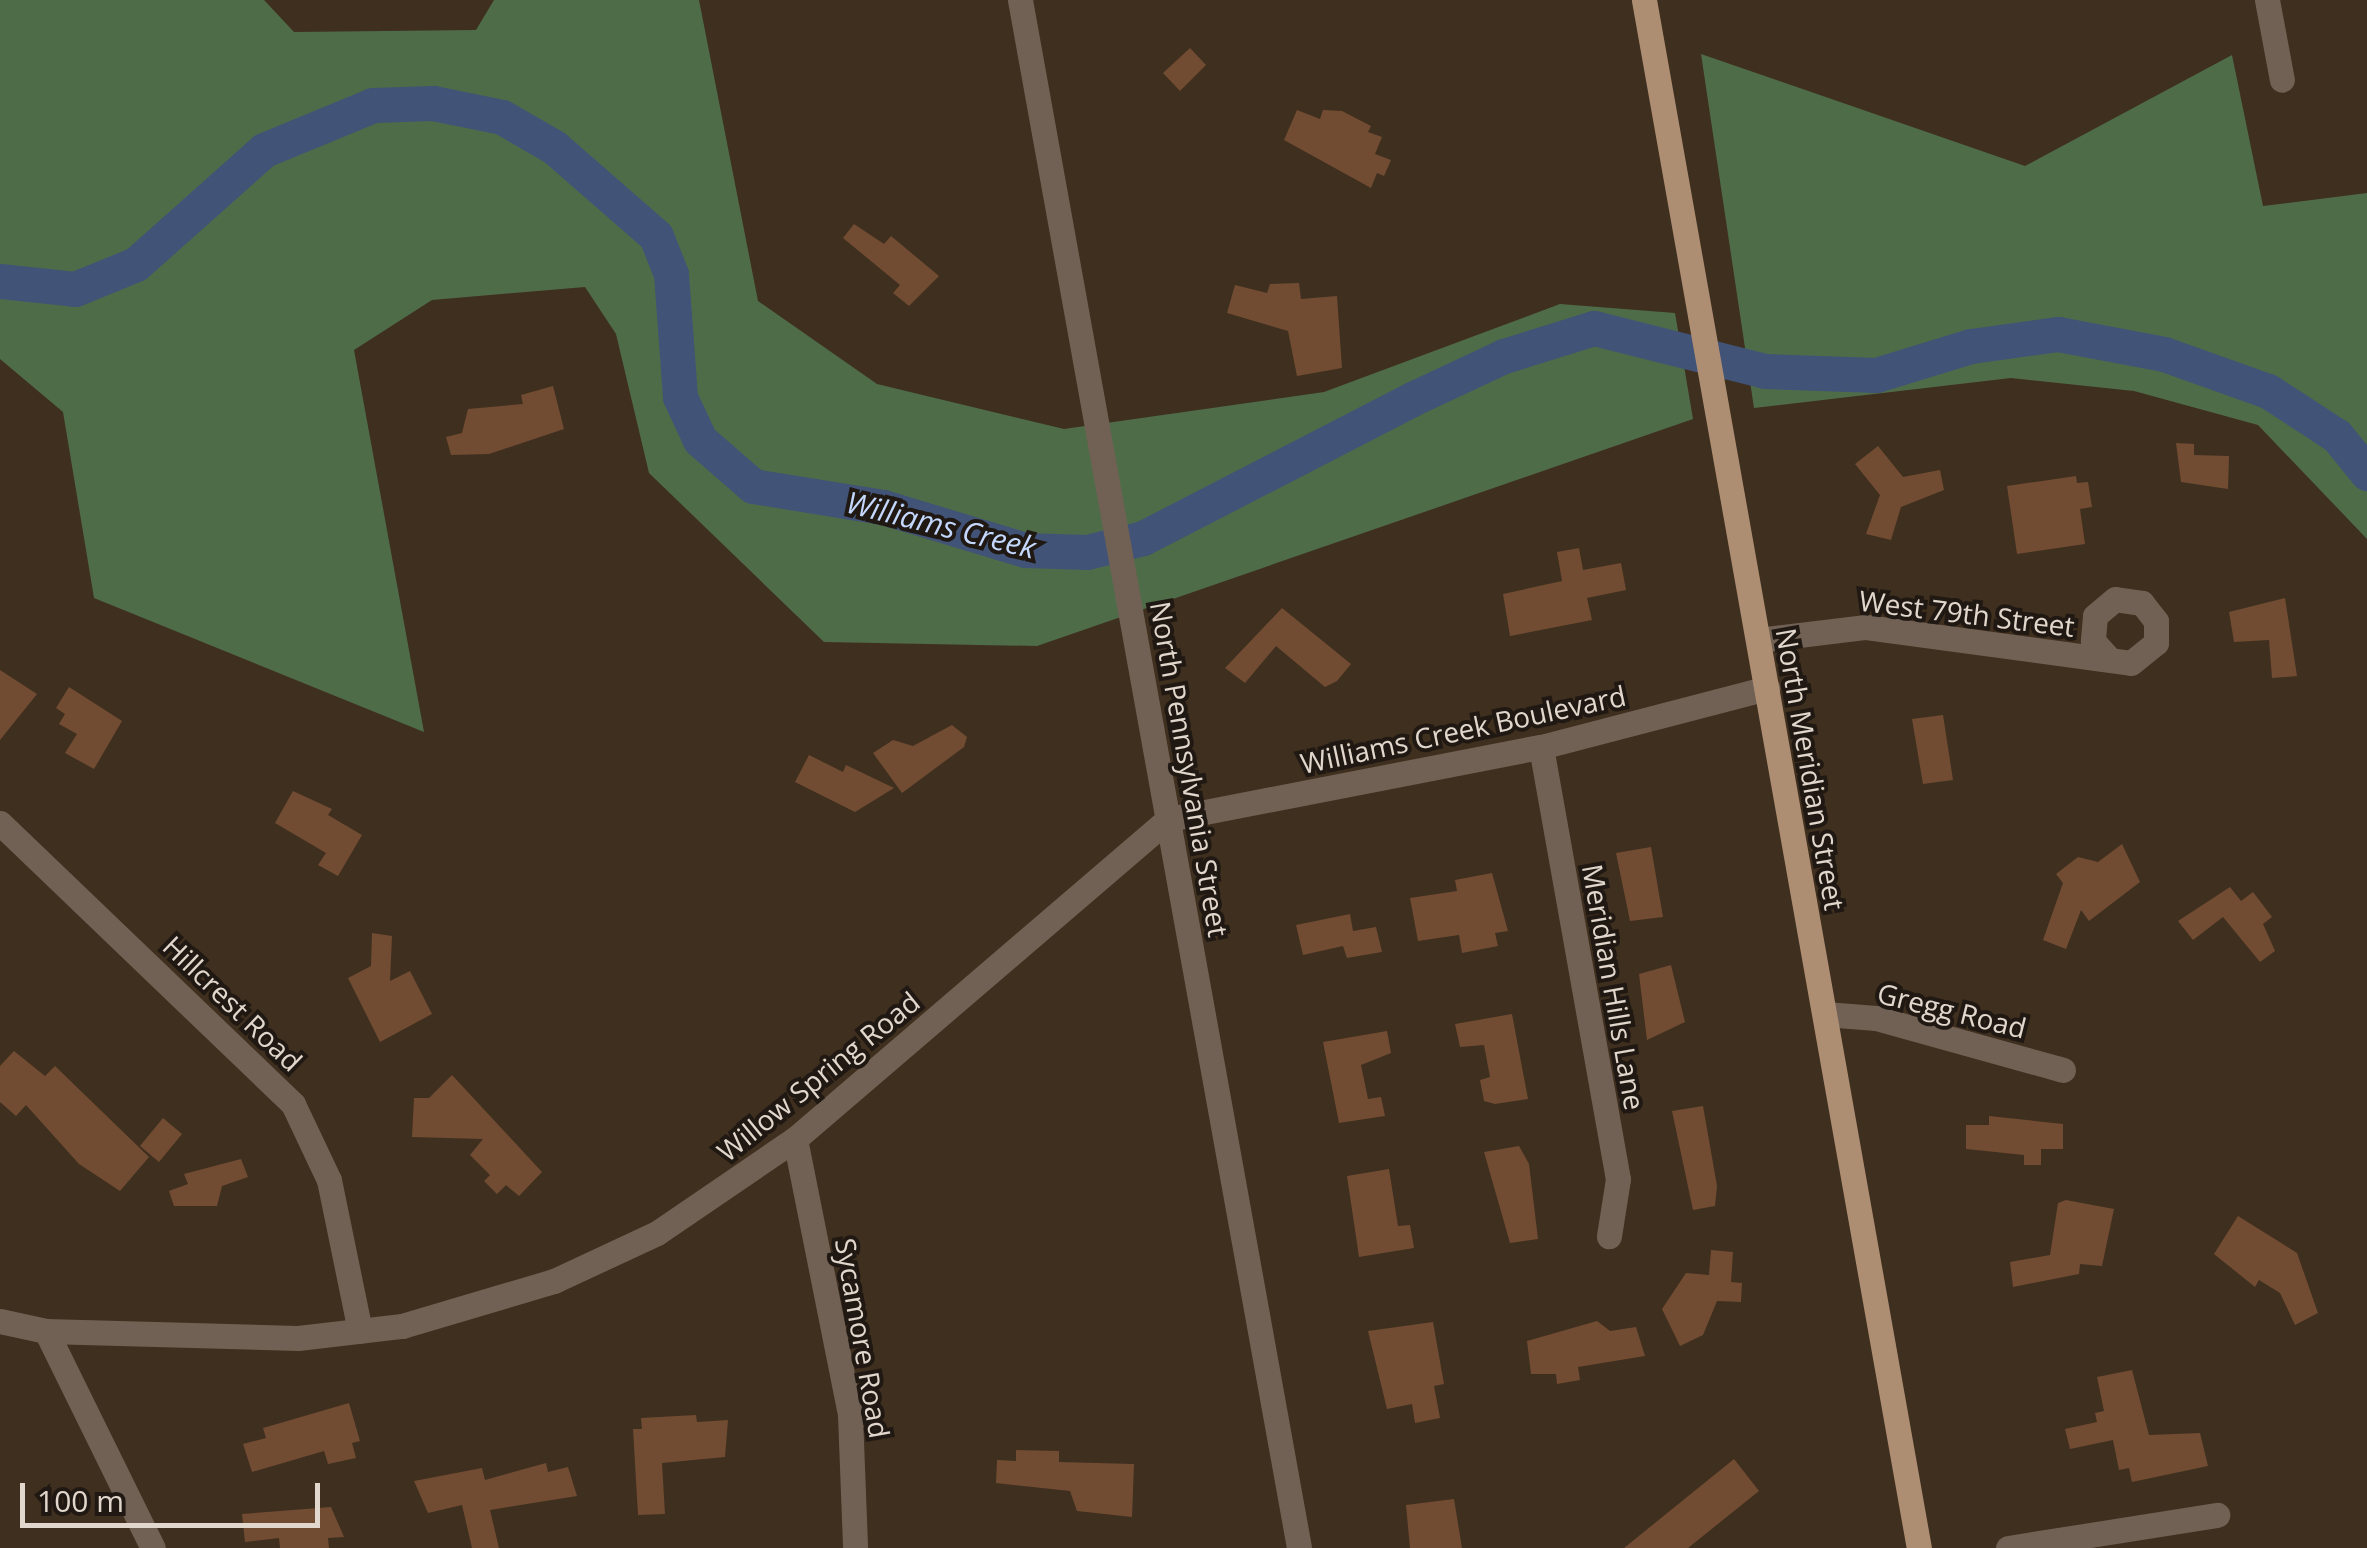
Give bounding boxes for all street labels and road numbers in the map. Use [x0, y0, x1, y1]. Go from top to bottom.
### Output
street label: West 79th Street [1857, 583, 2077, 643]
street label: North Pennsylvania Street [1144, 599, 1236, 939]
street label: North Meridian Street [1770, 625, 1852, 913]
street label: Williams Creek Boulevard [1297, 678, 1629, 780]
street label: Meridian Hills Lane [1576, 861, 1652, 1113]
street label: Hillcrest Road [157, 928, 309, 1078]
street label: Gregg Road [1874, 975, 2030, 1045]
street label: Willow Spring Road [710, 984, 926, 1168]
street label: Sycamore Road [829, 1235, 897, 1441]

